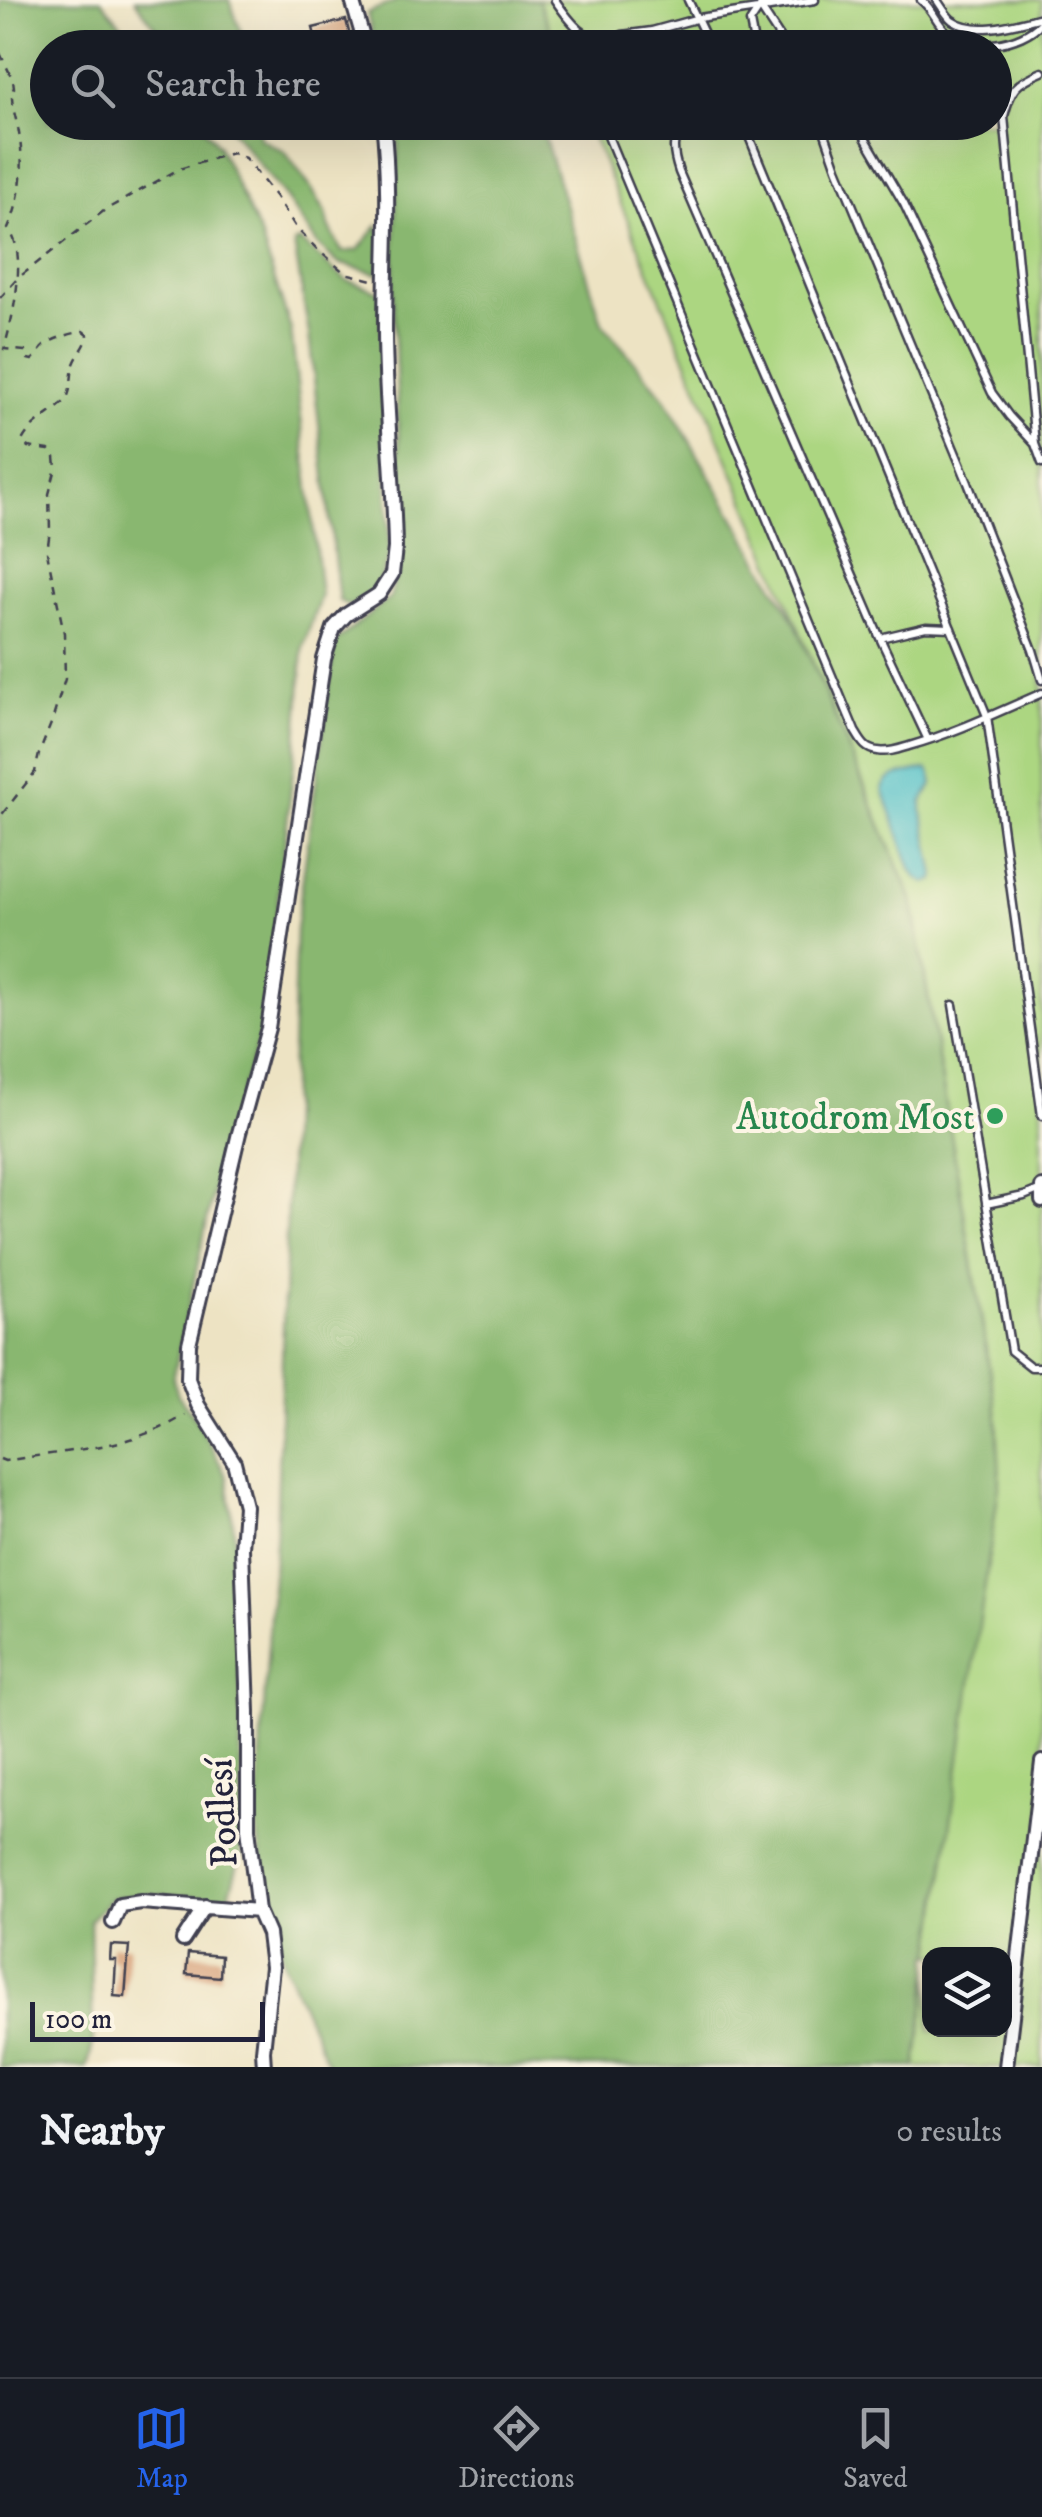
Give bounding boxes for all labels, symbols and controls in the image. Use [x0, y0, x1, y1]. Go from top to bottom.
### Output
search box [30, 30, 1012, 140]
icon: search [65, 58, 120, 113]
text: Search here [145, 61, 321, 109]
place label: Autodrom Most [736, 1094, 975, 1142]
marker: Autodrom Most [984, 1105, 1006, 1127]
street label: Podlesí [196, 1755, 250, 1868]
map controls [922, 1947, 1012, 2037]
button: layers [922, 1947, 1012, 2037]
scale bar [30, 1997, 265, 2042]
text: 100 m [45, 2002, 112, 2037]
text: Nearby [40, 2106, 164, 2158]
text: 0 results [896, 2112, 1002, 2152]
tab: Map [134, 2401, 189, 2496]
tab: Directions [458, 2401, 574, 2496]
tab: Saved [843, 2401, 908, 2496]

